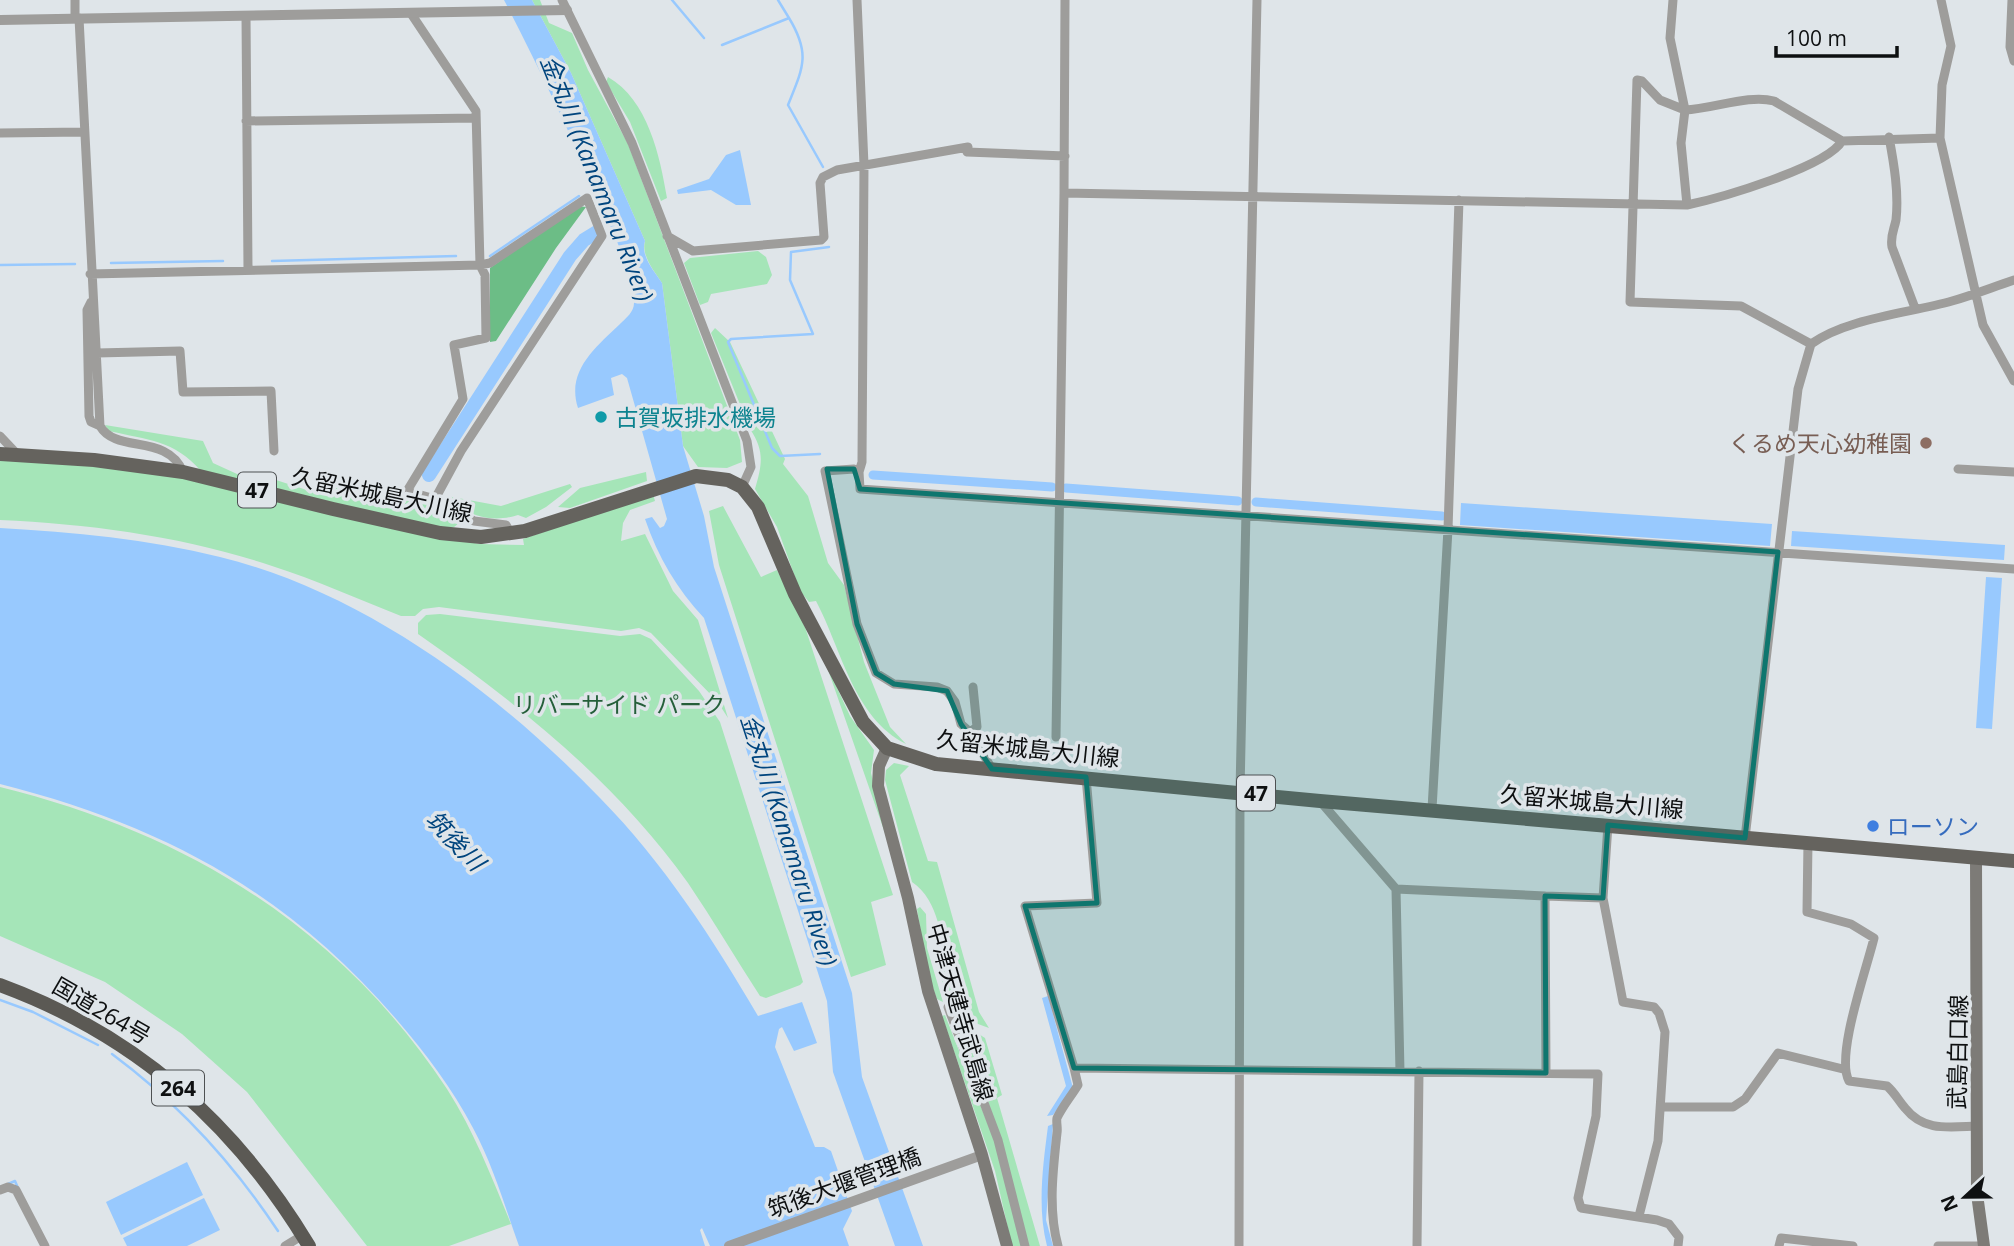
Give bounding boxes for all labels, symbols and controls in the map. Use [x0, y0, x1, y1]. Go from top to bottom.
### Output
scale bar [1776, 14, 1897, 58]
text: 100 m [1786, 24, 1847, 52]
water label: 金丸川 (Kanamaru River) [534, 50, 662, 306]
place label: 古賀坂排水機場 [615, 401, 776, 433]
marker: 古賀坂排水機場 [593, 409, 609, 425]
place label: くるめ天心幼稚園 [1728, 427, 1912, 459]
marker: くるめ天心幼稚園 [1918, 435, 1934, 451]
street label: 久留米城島大川線 [289, 459, 475, 529]
road number: 47 [238, 472, 276, 508]
park label: リバーサイド パーク [513, 688, 725, 720]
water label: 金丸川 (Kanamaru River) [734, 710, 846, 970]
street label: 久留米城島大川線 [935, 722, 1121, 774]
road number: 47 [1237, 776, 1275, 810]
street label: 久留米城島大川線 [1499, 777, 1685, 825]
water label: 筑後川 [419, 803, 495, 880]
place label: ローソン [1887, 810, 1979, 842]
marker: ローソン [1865, 818, 1881, 834]
street label: 中津天建寺武島線 [920, 919, 1002, 1105]
street label: 国道264号 [47, 969, 157, 1051]
street label: 武島白口線 [1940, 994, 1974, 1110]
road number: 264 [152, 1070, 204, 1106]
street label: 筑後大堰管理橋 [763, 1139, 925, 1225]
north arrow [1930, 1162, 2000, 1232]
text: N [1934, 1191, 1964, 1215]

